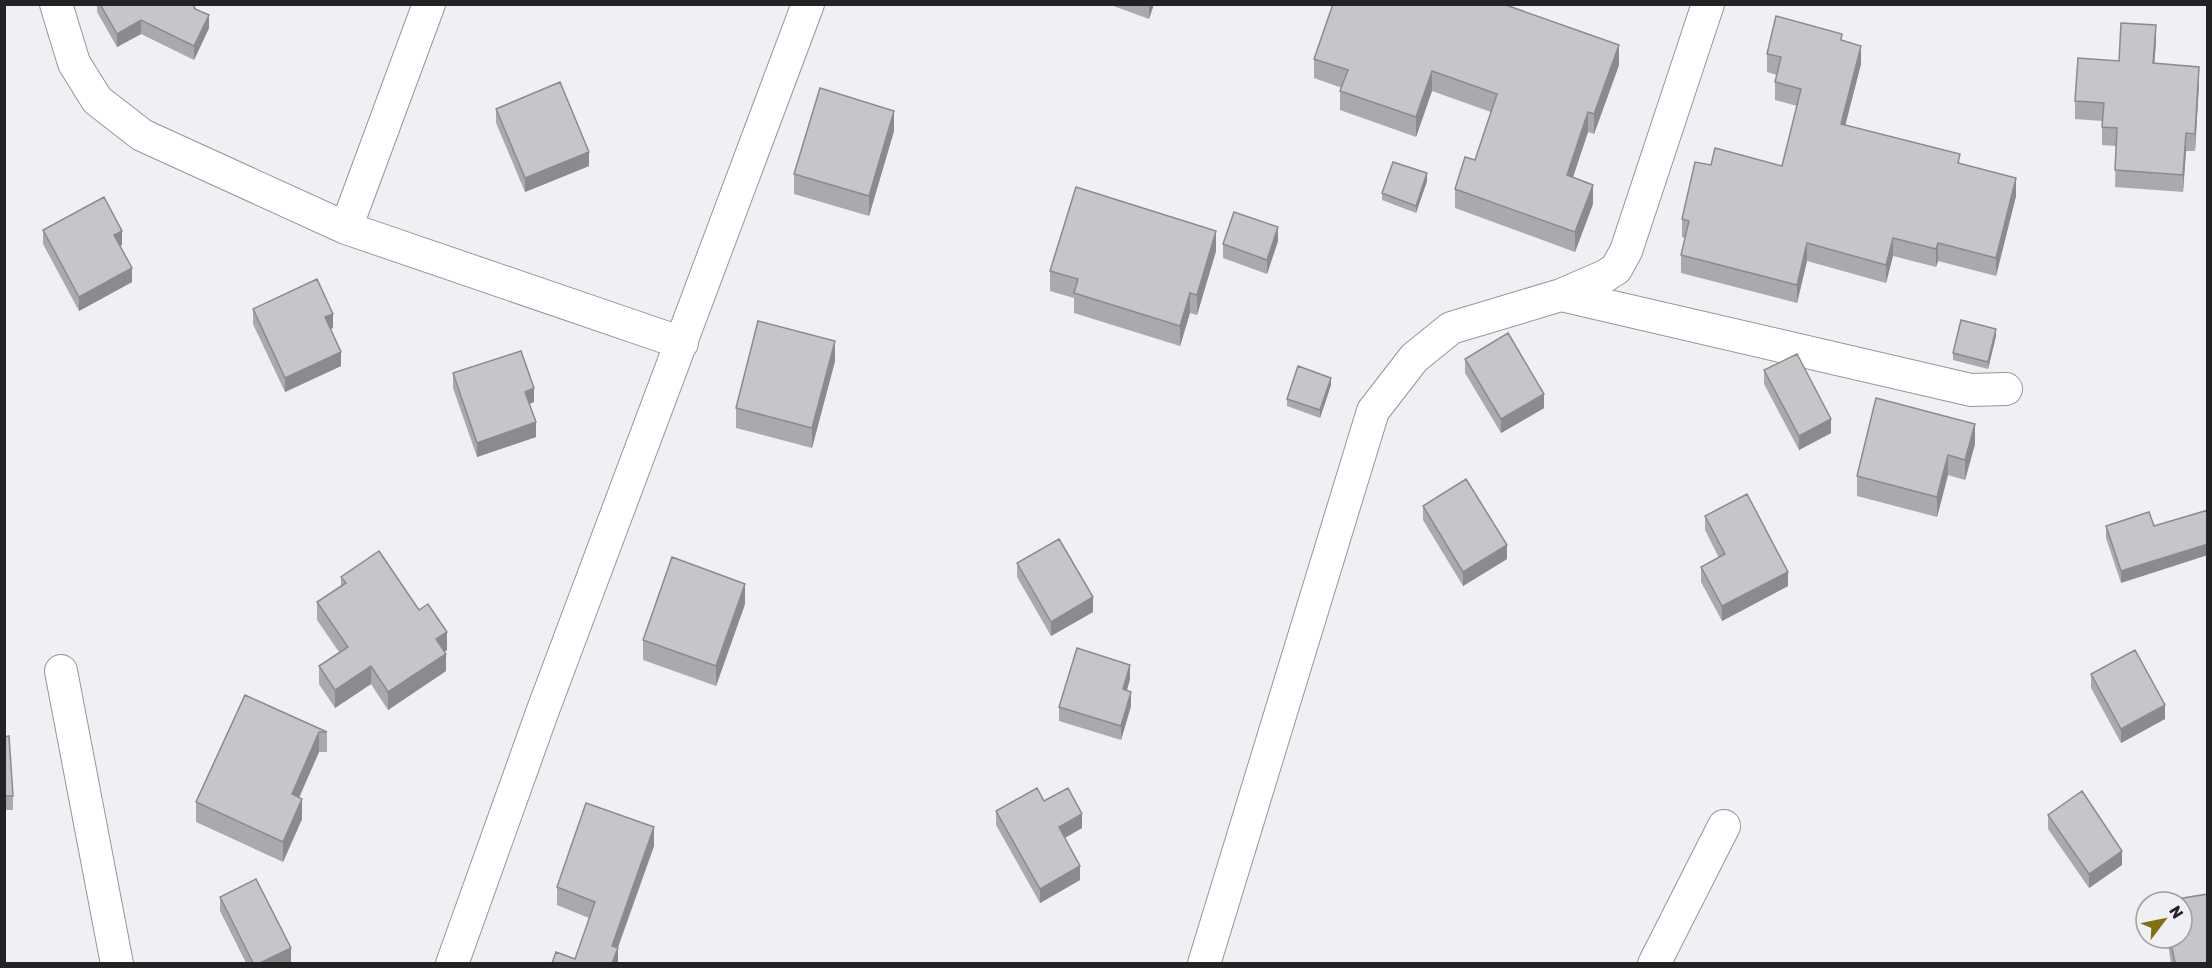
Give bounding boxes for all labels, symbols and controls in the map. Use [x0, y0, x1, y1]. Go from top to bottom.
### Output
north arrow [2134, 890, 2194, 950]
text: N [2165, 902, 2187, 922]

